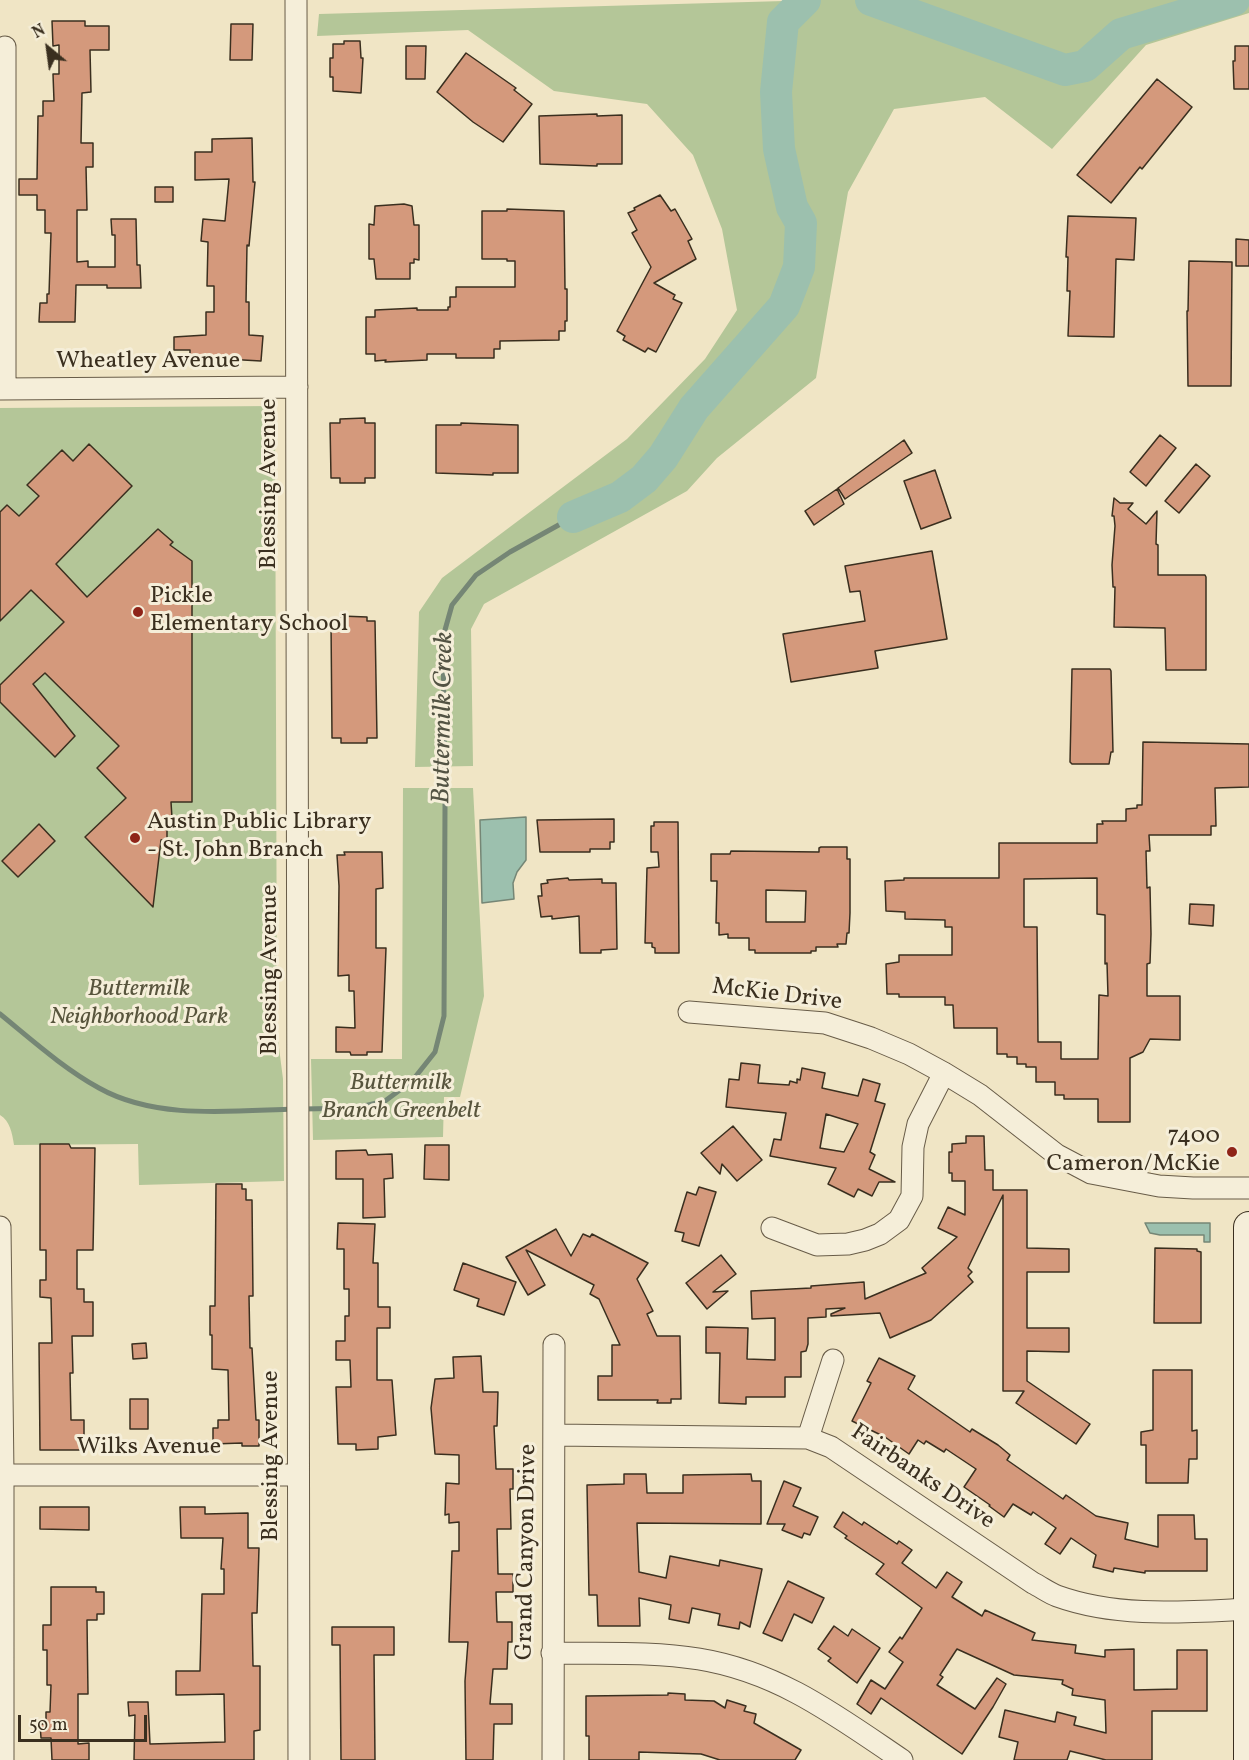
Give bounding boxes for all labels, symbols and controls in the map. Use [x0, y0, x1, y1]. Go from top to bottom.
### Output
north arrow [18, 18, 78, 78]
text: N [29, 20, 50, 45]
street label: Wheatley Avenue [56, 349, 240, 377]
street label: Blessing Avenue [257, 398, 285, 570]
place label: Pickle Elementary School [150, 584, 348, 640]
marker: Pickle Elementary School [131, 605, 145, 619]
water label: Buttermilk Creek [428, 632, 462, 804]
place label: Austin Public Library - St. John Branch [147, 810, 371, 866]
marker: Austin Public Library - St. John Branch [128, 831, 142, 845]
street label: Blessing Avenue [258, 884, 286, 1056]
street label: McKie Drive [710, 974, 844, 1018]
park label: Buttermilk Neighborhood Park [50, 977, 228, 1033]
park label: Buttermilk Branch Greenbelt [321, 1071, 481, 1127]
place label: 7400 Cameron/McKie [1046, 1124, 1220, 1180]
marker: 7400 Cameron/McKie [1225, 1145, 1239, 1159]
street label: Blessing Avenue [259, 1370, 287, 1542]
street label: Fairbanks Drive [844, 1419, 1000, 1537]
street label: Wilks Avenue [77, 1435, 221, 1463]
street label: Grand Canyon Drive [512, 1444, 544, 1660]
scale bar [21, 1703, 150, 1741]
text: 50 m [29, 1713, 68, 1738]

